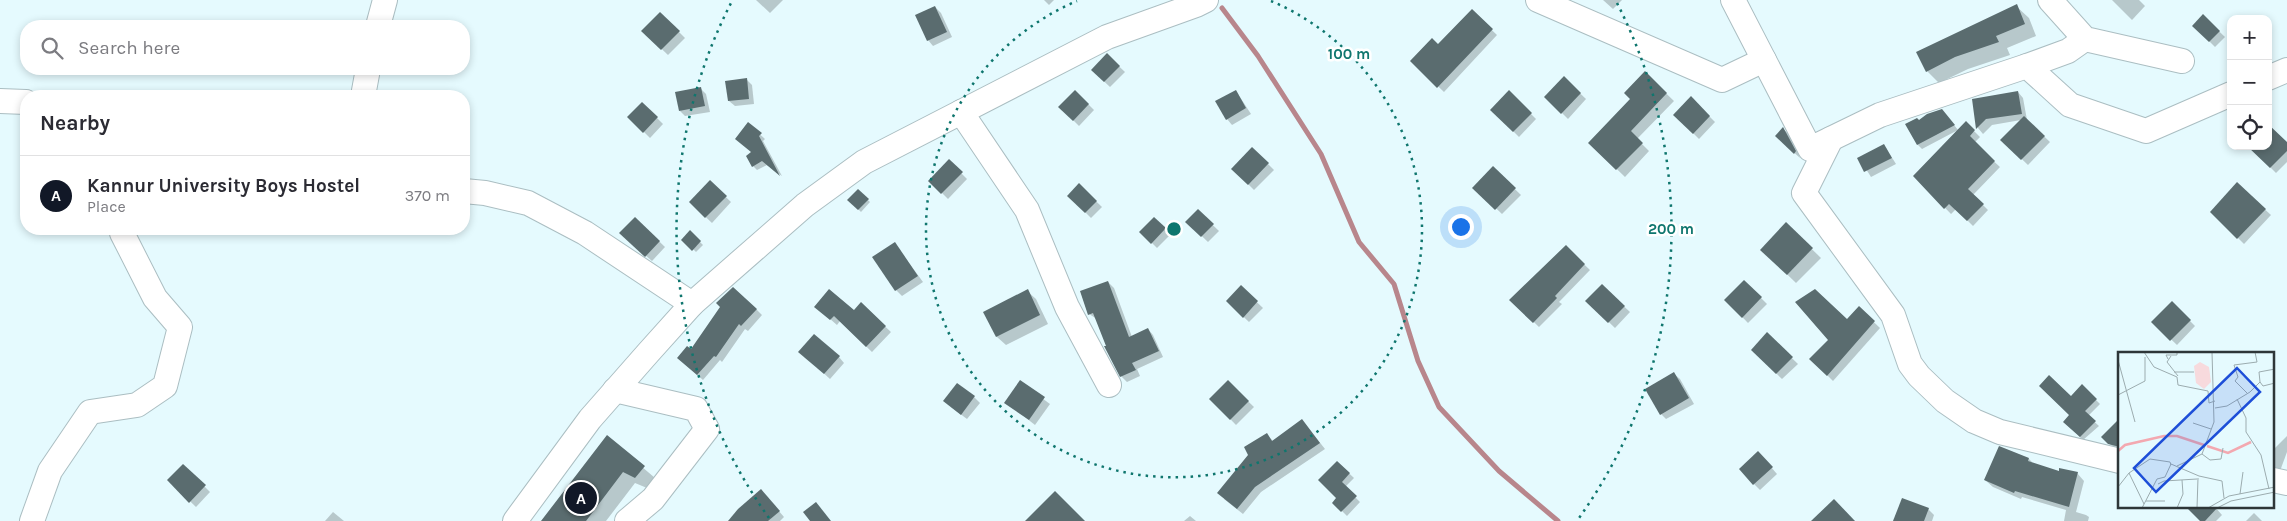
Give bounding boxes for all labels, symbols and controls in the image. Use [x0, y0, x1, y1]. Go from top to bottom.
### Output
map controls [2227, 15, 2272, 150]
button: + [2227, 15, 2272, 60]
search box [20, 20, 470, 75]
icon: search [38, 34, 66, 62]
text: Search here [78, 37, 180, 59]
text: 100 m [1328, 45, 1370, 63]
button: − [2227, 60, 2272, 105]
button: locate [2227, 105, 2272, 150]
text: Nearby [40, 111, 110, 135]
text: Kannur University Boys Hostel [87, 175, 360, 197]
text: A [51, 186, 61, 205]
text: 370 m [405, 186, 450, 205]
text: Place [87, 197, 126, 216]
your location [1448, 214, 1474, 240]
centre of rings [1165, 220, 1183, 238]
text: 200 m [1648, 220, 1694, 238]
inset map [2118, 352, 2274, 508]
pin: A [565, 479, 597, 517]

